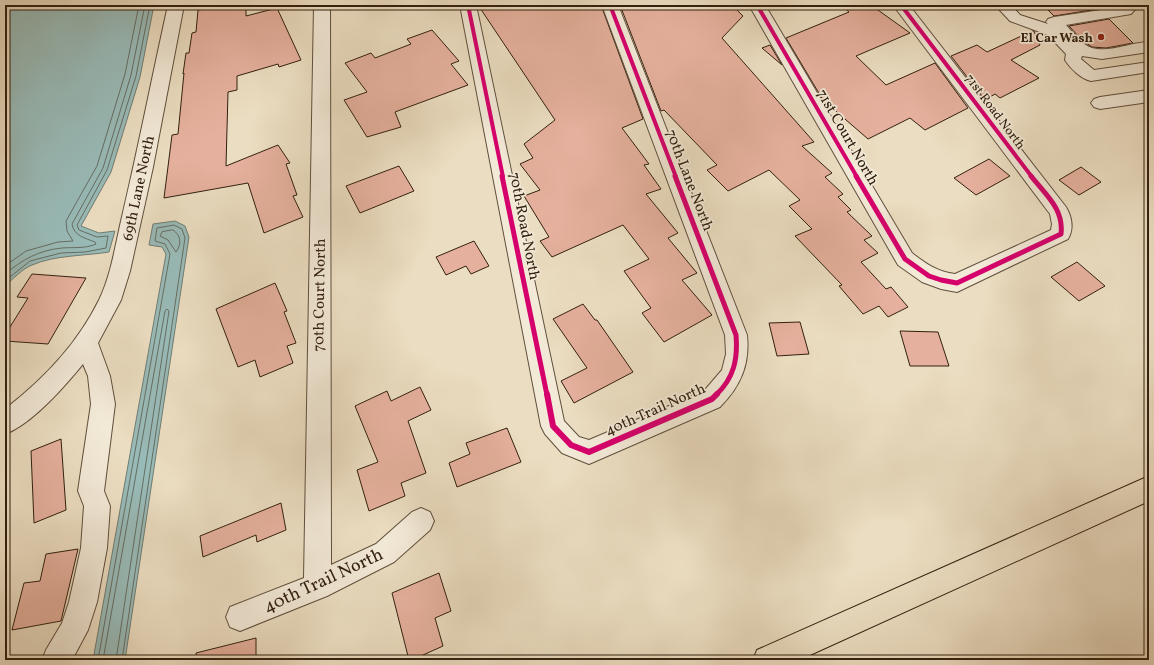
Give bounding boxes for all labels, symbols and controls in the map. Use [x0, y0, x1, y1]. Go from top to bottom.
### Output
place label: El Car Wash [1020, 30, 1094, 48]
marker: El Car Wash [1096, 32, 1106, 42]
street label: 71st Road North [960, 71, 1029, 154]
street label: 71st Court North [811, 86, 883, 190]
street label: 70th Lane North [660, 127, 718, 235]
street label: 69th Lane North [118, 134, 161, 243]
street label: 70th Road North [503, 171, 544, 282]
street label: 70th Court North [309, 238, 332, 352]
street label: 40th Trail North [602, 379, 709, 442]
street label: 40th Trail North [260, 543, 388, 620]

